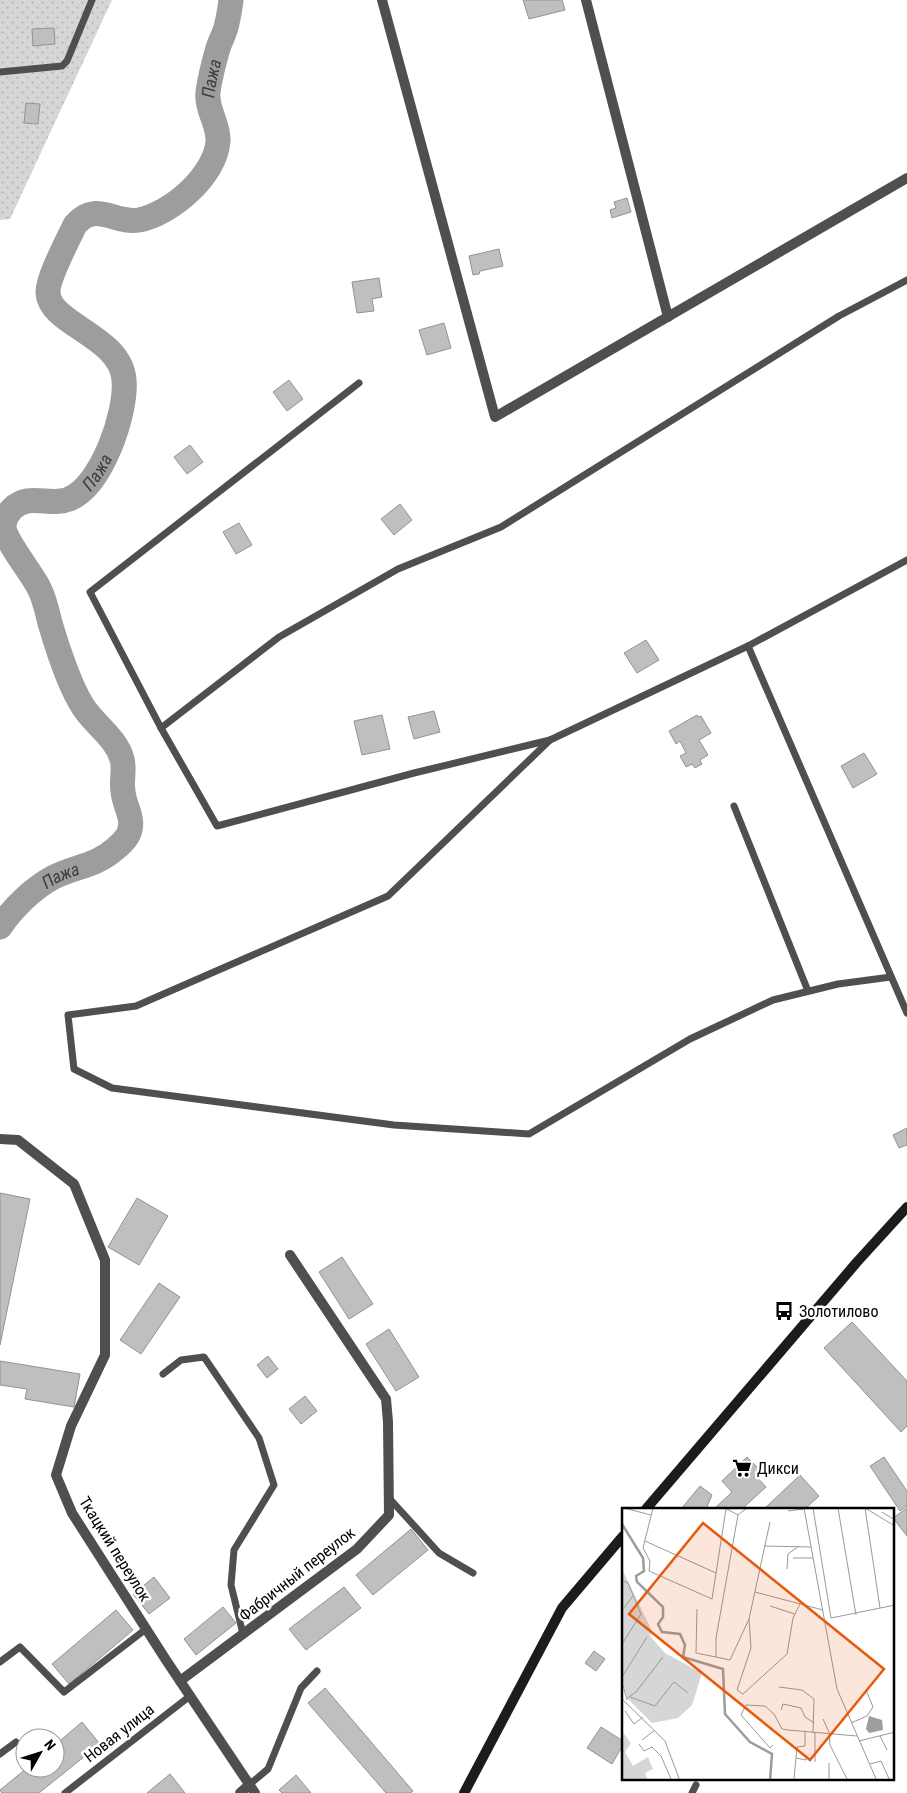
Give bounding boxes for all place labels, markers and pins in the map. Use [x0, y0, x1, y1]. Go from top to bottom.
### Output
bus stop icon: Золотилово [773, 1300, 795, 1322]
place label: Золотилово [799, 1302, 878, 1321]
supermarket icon: Дикси [731, 1457, 753, 1479]
place label: Дикси [757, 1459, 799, 1478]

